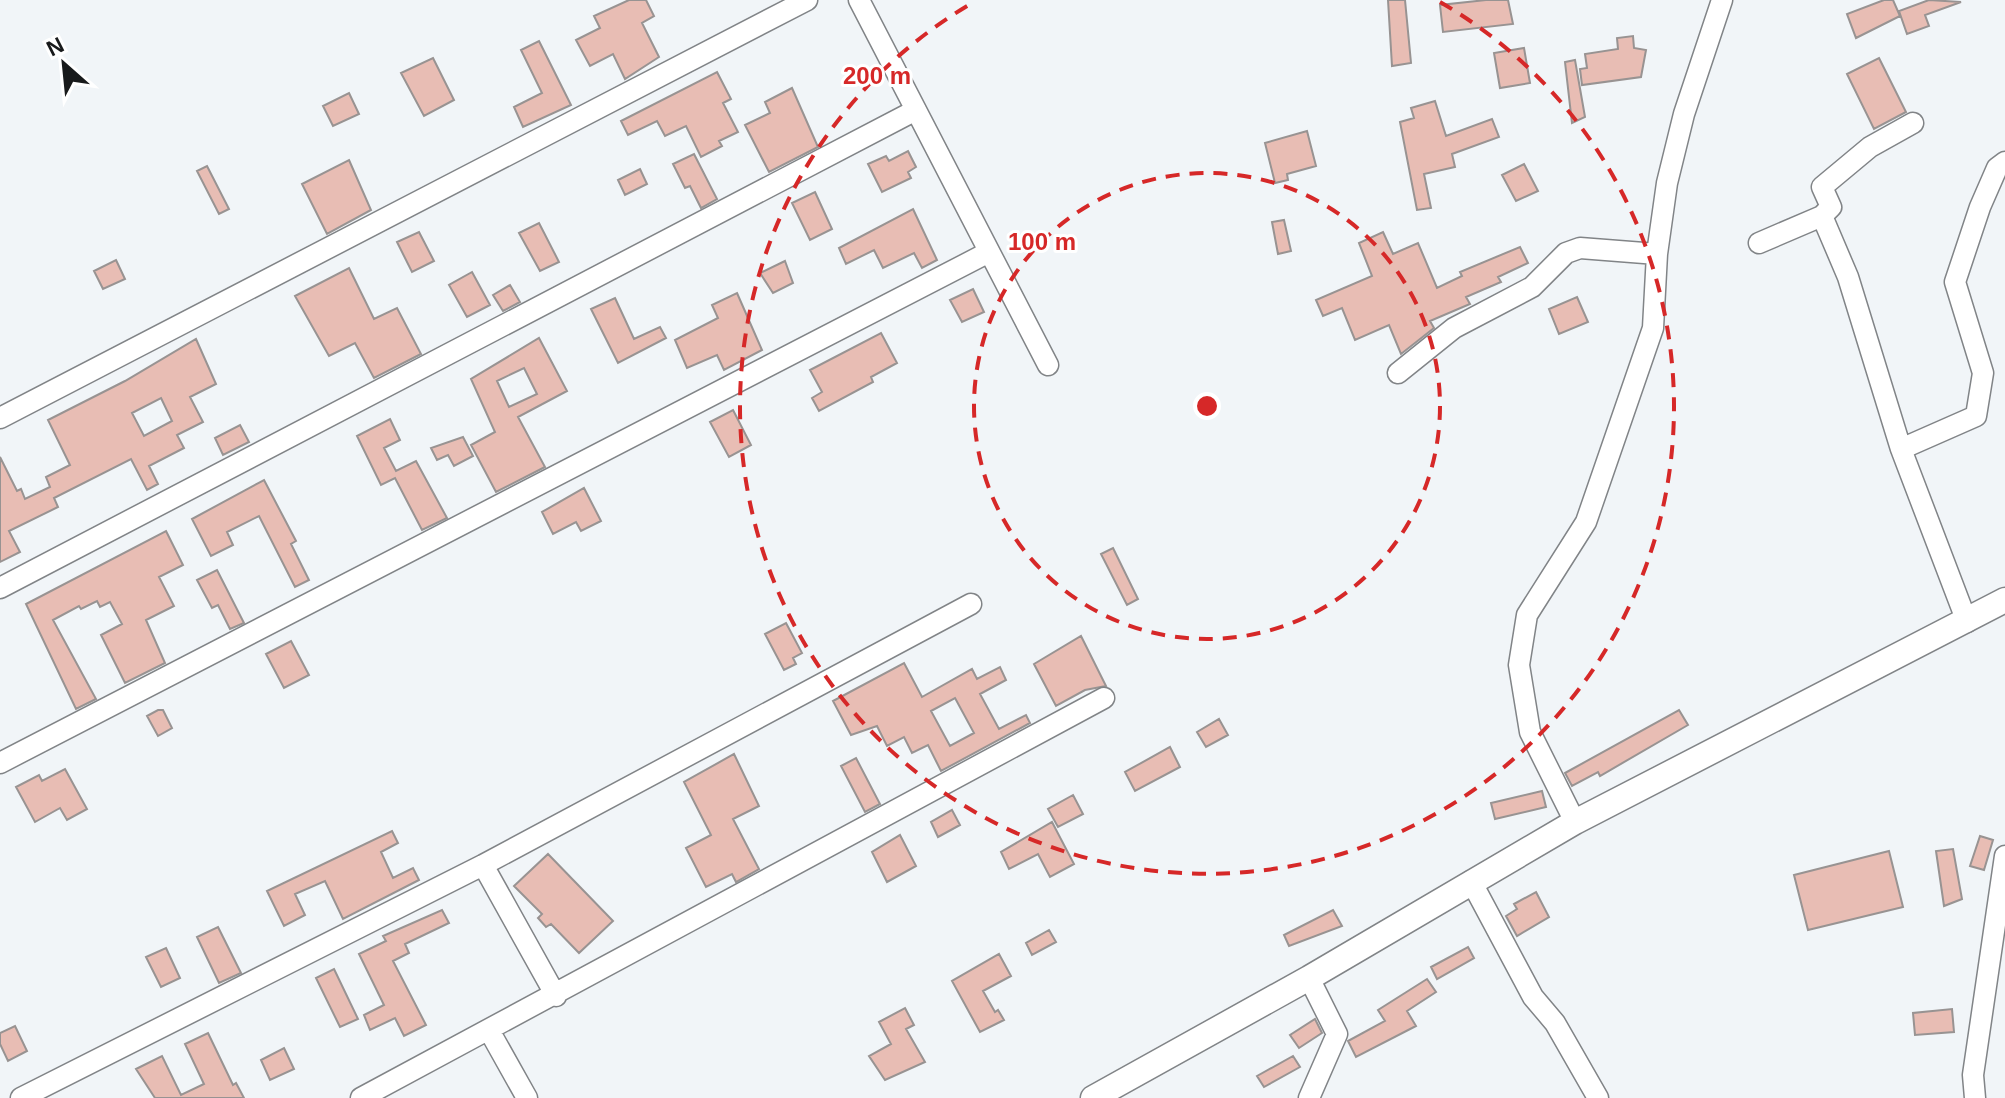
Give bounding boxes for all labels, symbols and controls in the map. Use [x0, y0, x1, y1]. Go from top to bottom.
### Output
north arrow [24, 24, 104, 104]
text: N [42, 32, 68, 61]
text: 200 m [843, 62, 911, 89]
text: 100 m [1008, 228, 1076, 255]
centre of rings [1193, 392, 1221, 420]

